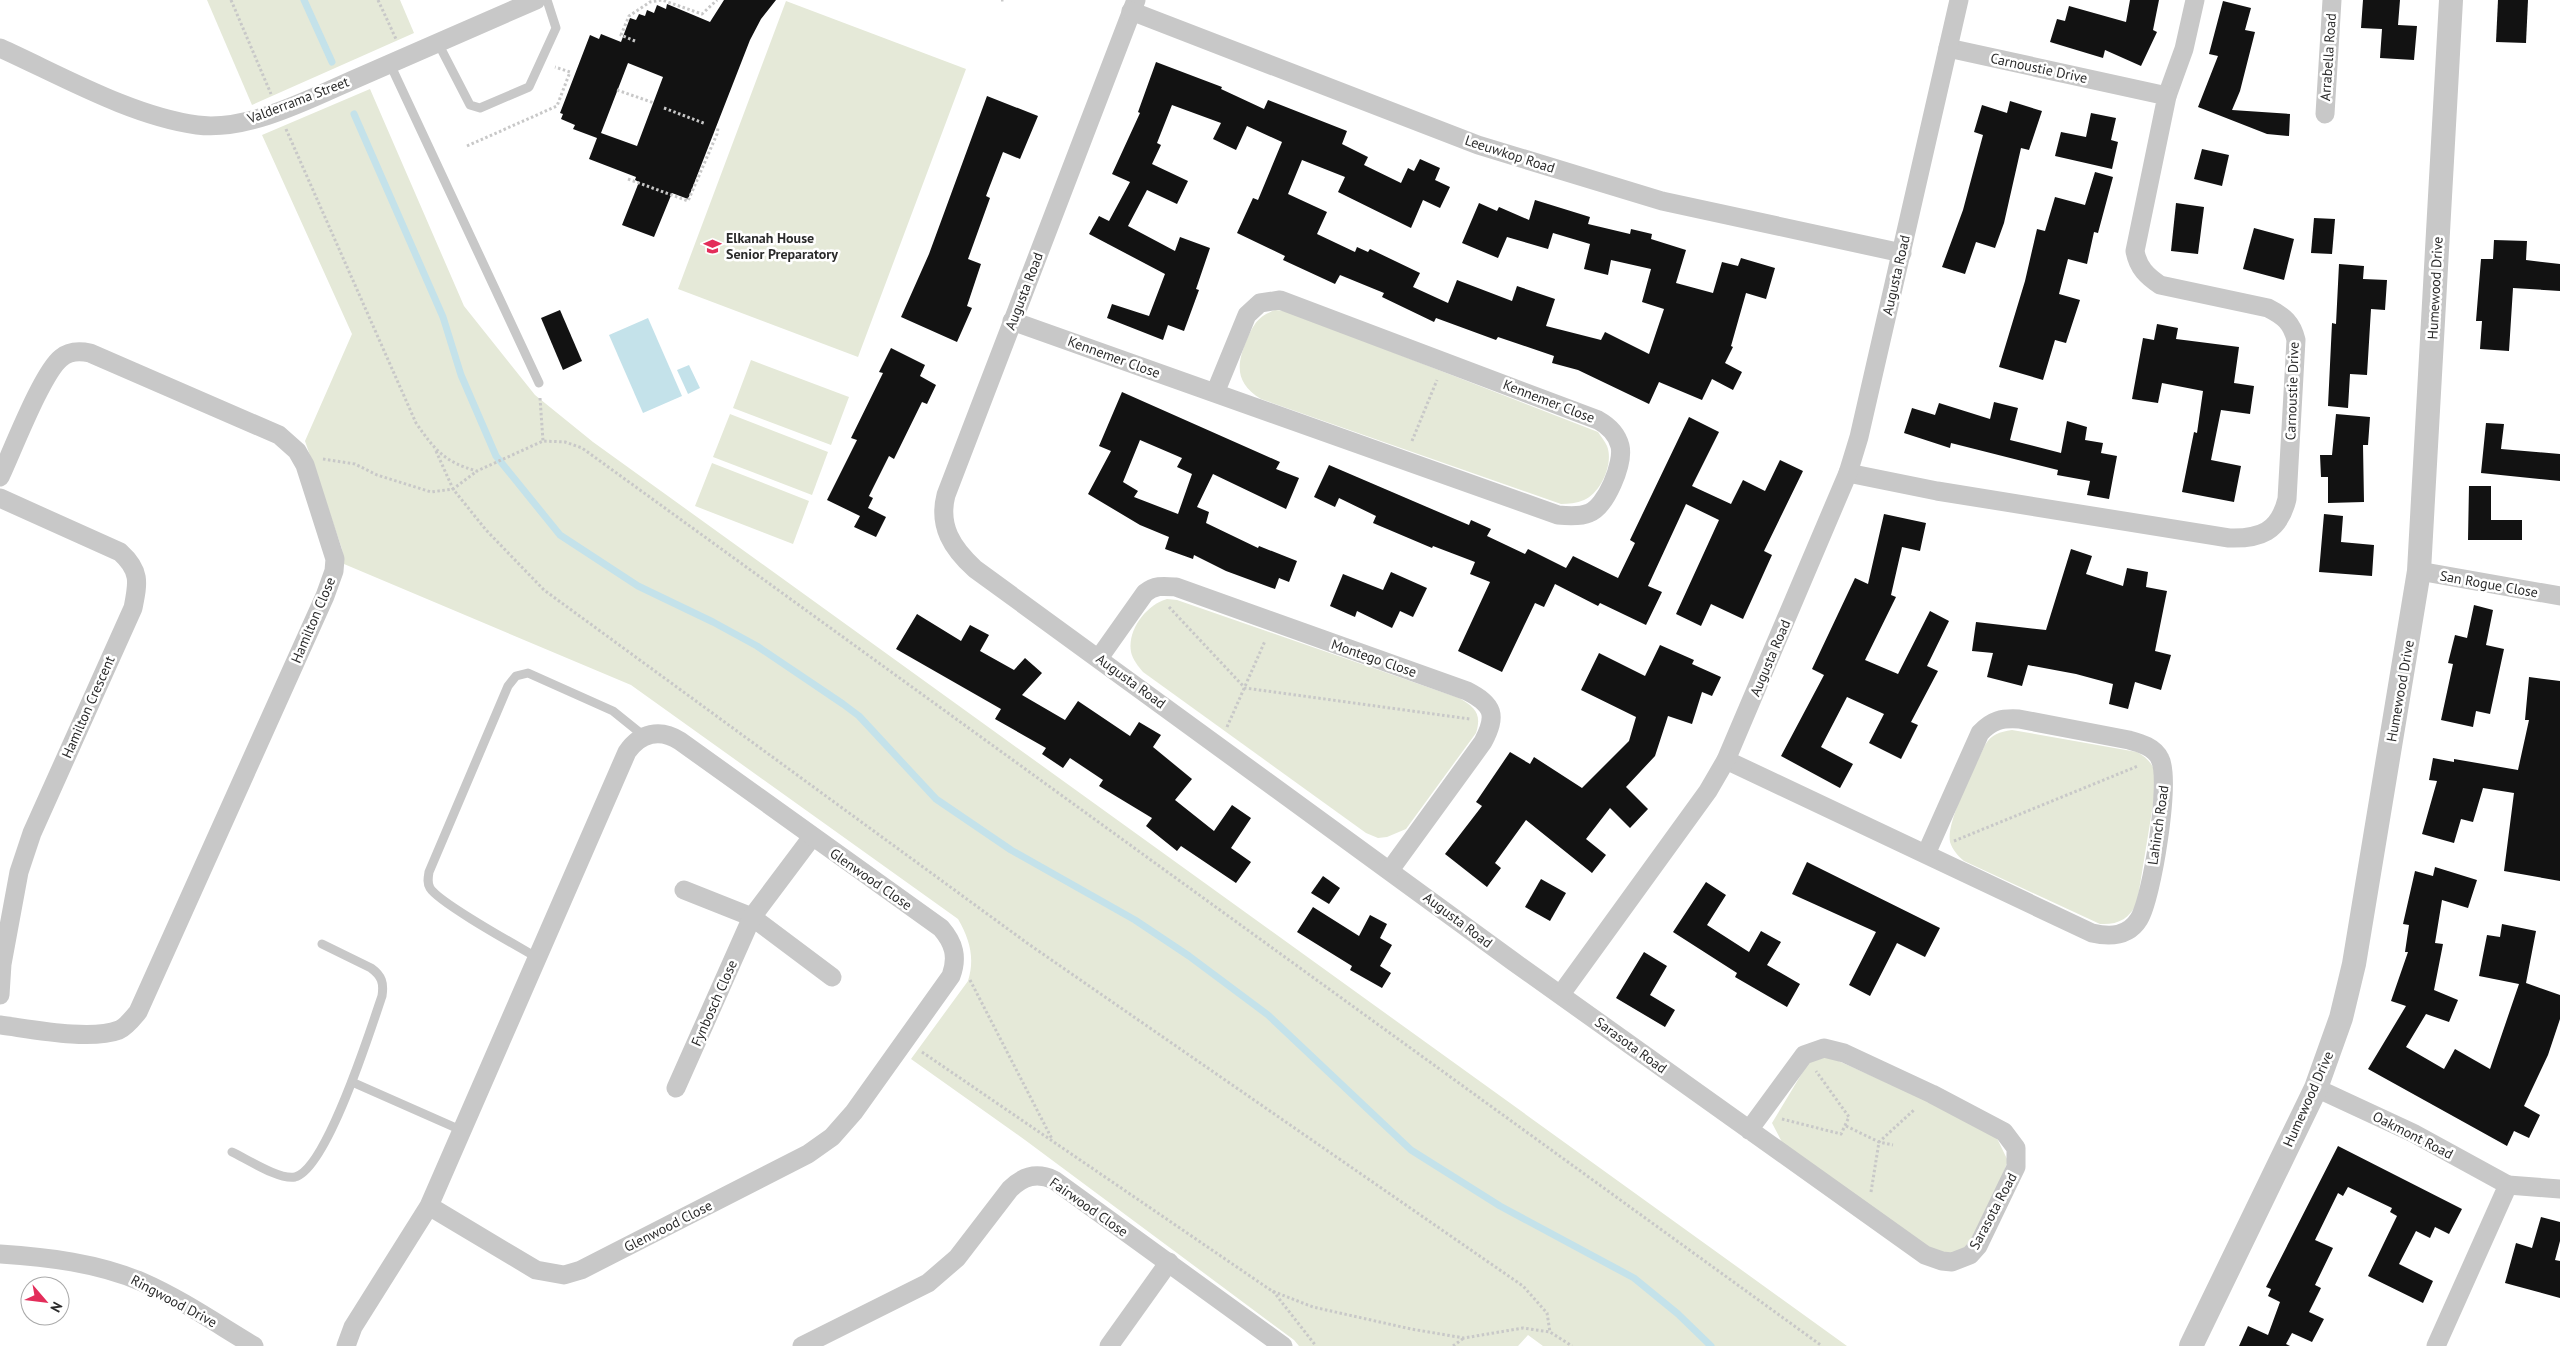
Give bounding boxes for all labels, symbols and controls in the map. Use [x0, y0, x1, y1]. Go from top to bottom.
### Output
street label: Arrabella Road [2316, 13, 2340, 101]
street label: Carnoustie Drive [1989, 49, 2089, 87]
street label: Valderrama Street [244, 72, 351, 128]
street label: Leeuwkop Road [1463, 131, 1557, 177]
place label: Elkanah House Senior Preparatory [726, 229, 838, 263]
street label: Augusta Road [1878, 233, 1914, 317]
school or university icon: Elkanah House Senior Preparatory [702, 236, 722, 256]
street label: Humewood Drive [2423, 236, 2447, 340]
street label: Augusta Road [1001, 250, 1047, 332]
street label: Kennemer Close [1065, 332, 1163, 382]
street label: Carnoustie Drive [2281, 341, 2303, 441]
street label: Kennemer Close [1501, 375, 1597, 427]
street label: San Rogue Close [2438, 567, 2540, 601]
street label: Hamilton Close [287, 574, 339, 666]
street label: Augusta Road [1746, 617, 1794, 699]
street label: Montego Close [1329, 635, 1419, 681]
street label: Humewood Drive [2382, 639, 2418, 743]
street label: Augusta Road [1093, 650, 1169, 712]
street label: Hamilton Crescent [57, 653, 119, 761]
street label: Lahinch Road [2143, 784, 2173, 866]
street label: Glenwood Close [826, 844, 916, 914]
street label: Augusta Road [1420, 888, 1496, 952]
street label: Fynbosch Close [687, 957, 741, 1049]
street label: Sarasota Road [1592, 1013, 1670, 1077]
street label: Humewood Drive [2279, 1048, 2337, 1150]
street label: Oakmont Road [2370, 1107, 2456, 1163]
street label: Sarasota Road [1965, 1169, 2021, 1253]
street label: Fairwood Close [1046, 1173, 1132, 1241]
street label: Glenwood Close [621, 1196, 715, 1256]
street label: Ringwood Drive [128, 1271, 220, 1331]
north arrow [20, 1276, 70, 1326]
text: N [46, 1299, 67, 1315]

